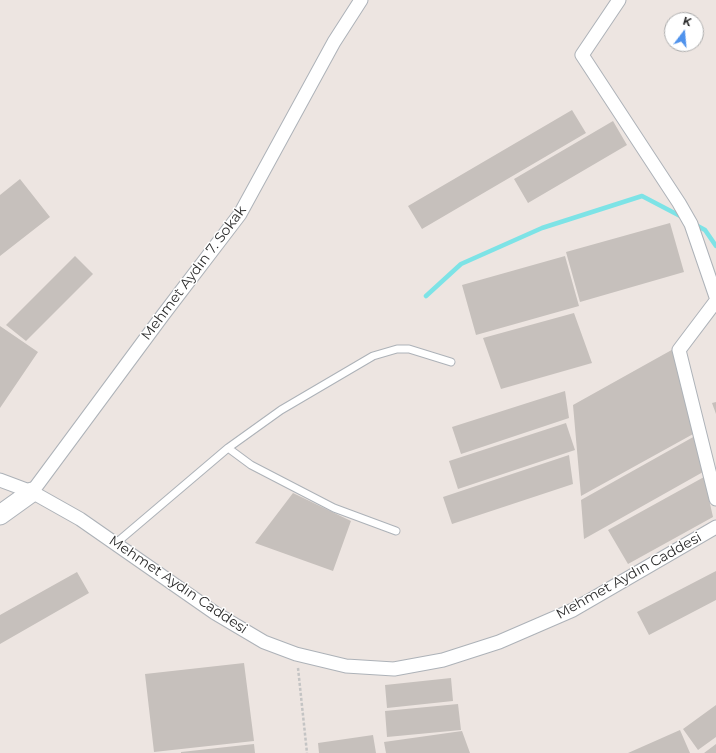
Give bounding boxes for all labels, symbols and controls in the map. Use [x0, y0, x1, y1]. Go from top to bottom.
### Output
north arrow [664, 12, 704, 52]
text: K [681, 14, 693, 29]
street label: Mehmet Aydın 7. Sokak [138, 203, 250, 343]
street label: Mehmet Aydın Caddesi [553, 529, 705, 623]
street label: Mehmet Aydın Caddesi [106, 532, 250, 638]

